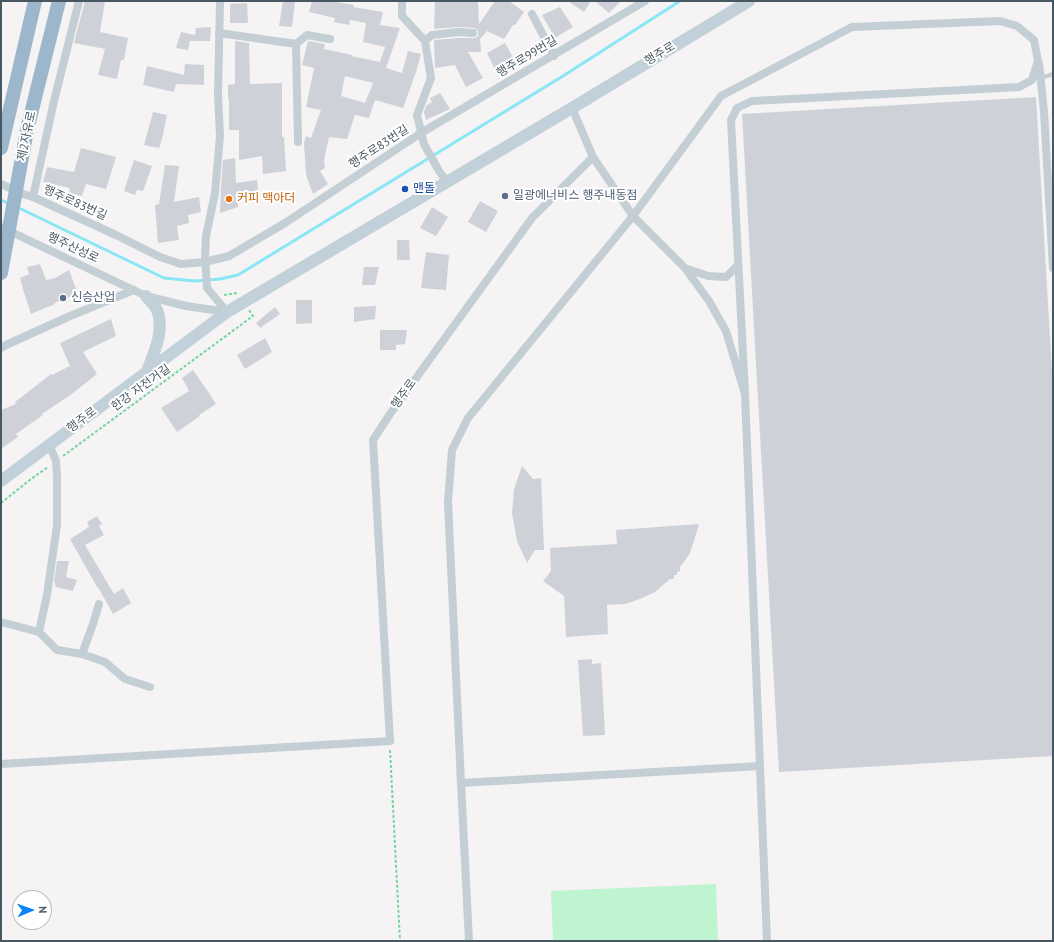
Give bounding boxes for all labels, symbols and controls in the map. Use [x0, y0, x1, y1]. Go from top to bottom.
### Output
street label: 행주로99번길 [494, 33, 560, 81]
street label: 행주로 [642, 39, 678, 69]
street label: 제2자유로 [15, 110, 39, 162]
street label: 행주로83번길 [346, 122, 412, 172]
place label: 맨돌 [413, 182, 435, 196]
street label: 행주로83번길 [41, 183, 109, 223]
marker: 맨돌 [400, 184, 410, 194]
place label: 일광에너비스 행주내동점 [513, 189, 638, 203]
marker: 일광에너비스 행주내동점 [500, 191, 510, 201]
place label: 커피 맥아더 [237, 192, 295, 206]
marker: 커피 맥아더 [224, 194, 234, 204]
street label: 행주산성로 [45, 230, 101, 266]
place label: 신승산업 [71, 291, 115, 305]
marker: 신승산업 [58, 293, 68, 303]
street label: 한강 자전거길 [109, 362, 173, 414]
street label: 행주로 [388, 376, 420, 412]
street label: 행주로 [64, 404, 100, 436]
north arrow [12, 890, 52, 930]
text: N [36, 906, 50, 913]

